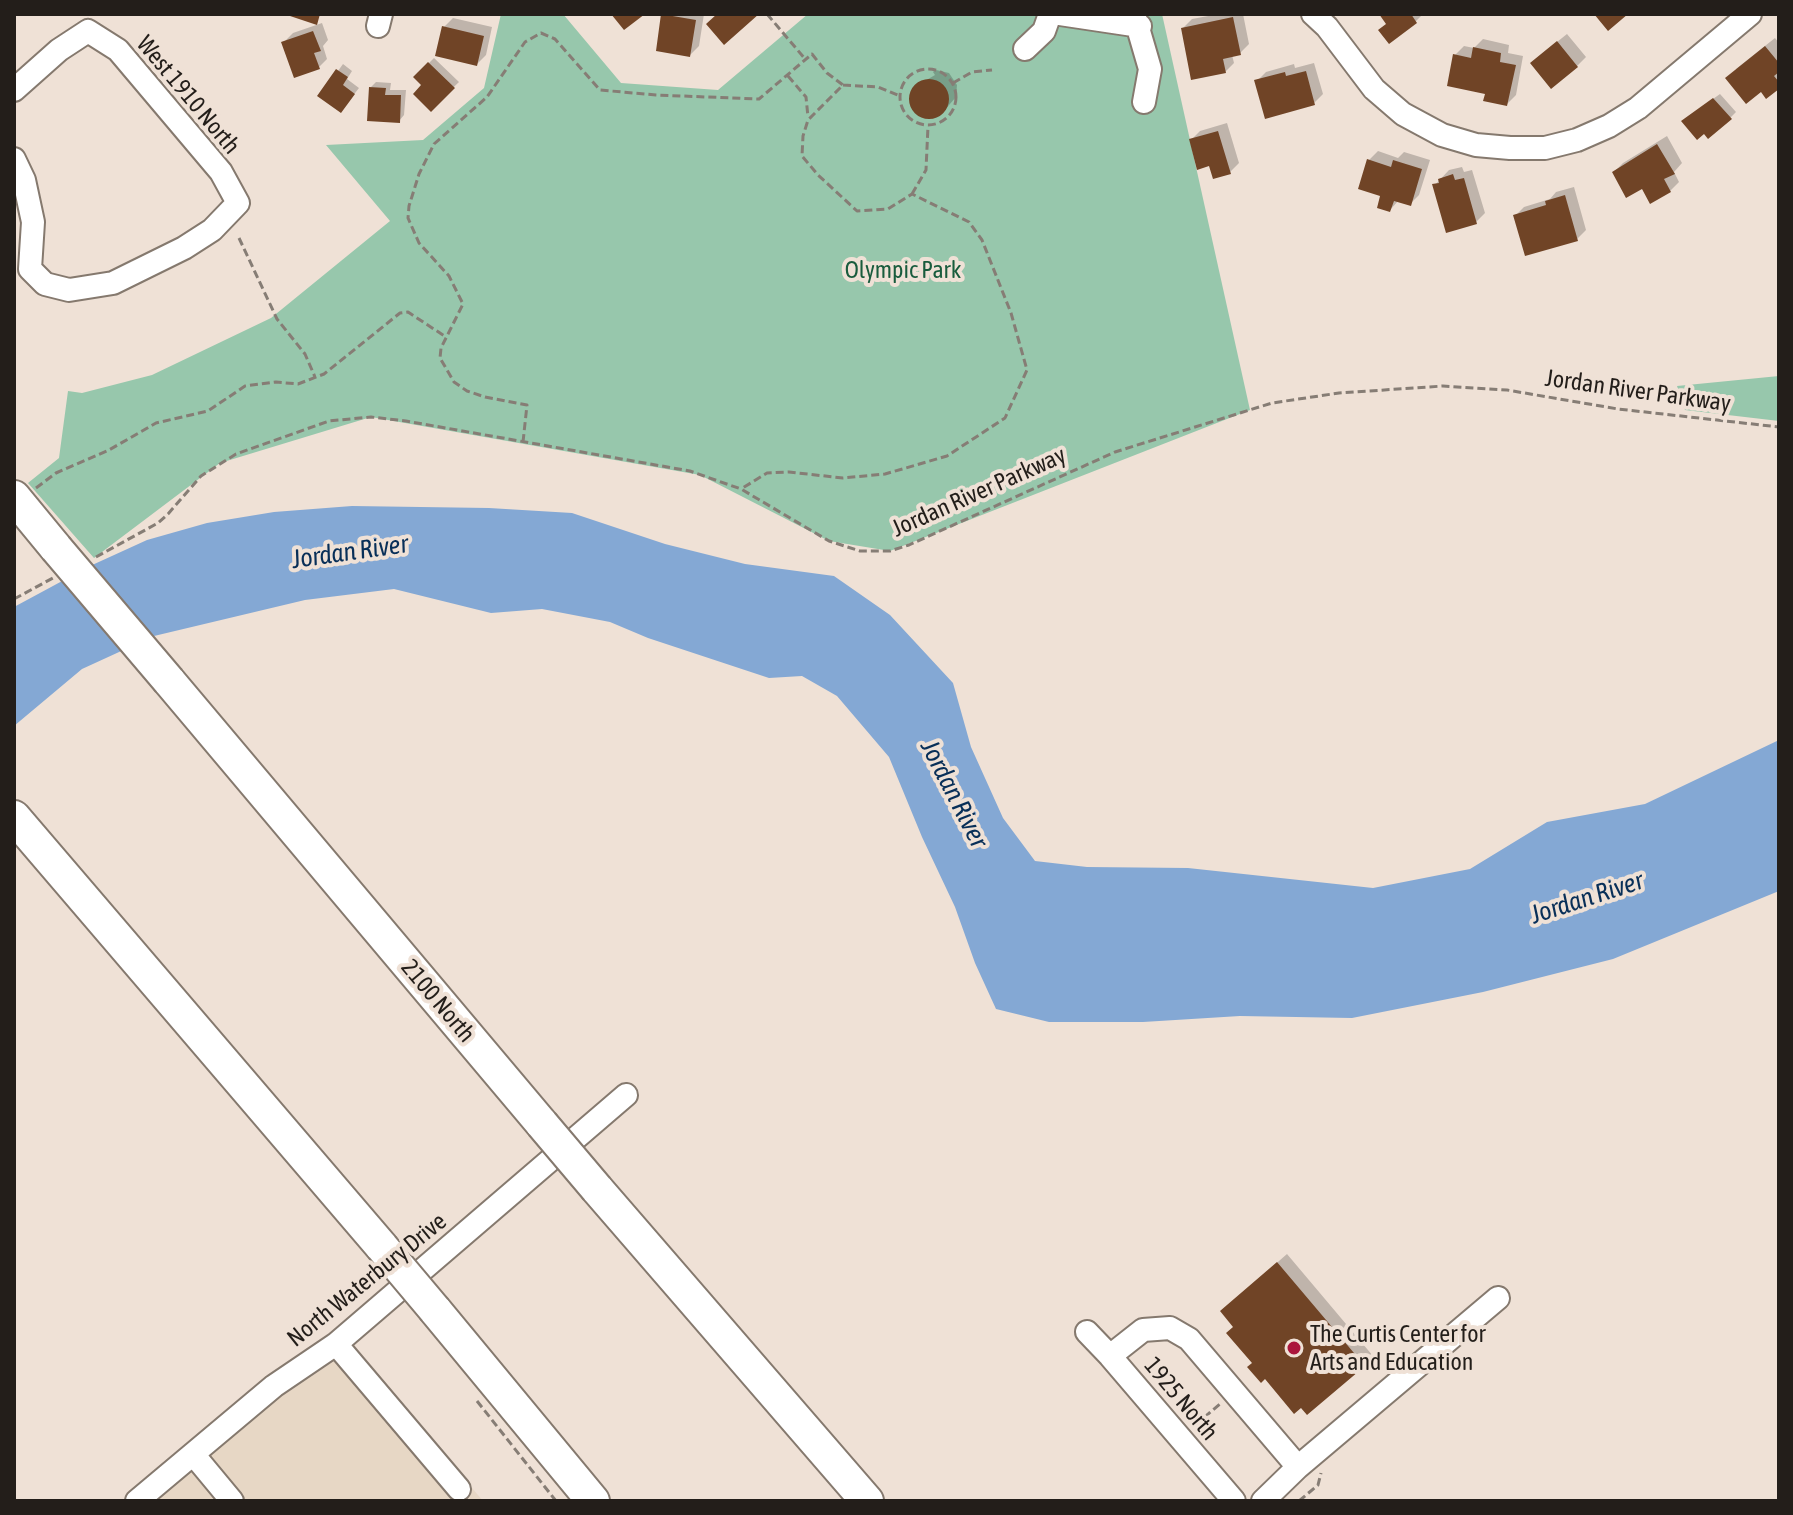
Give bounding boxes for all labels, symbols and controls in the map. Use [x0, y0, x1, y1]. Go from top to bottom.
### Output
street label: West 1910 North [130, 30, 246, 160]
park label: Olympic Park [845, 256, 961, 284]
street label: Jordan River Parkway [1543, 364, 1733, 418]
street label: Jordan River Parkway [888, 441, 1070, 543]
water label: Jordan River [290, 528, 410, 576]
water label: Jordan River [914, 735, 994, 853]
water label: Jordan River [1527, 865, 1647, 931]
street label: 2100 North [395, 954, 481, 1048]
street label: North Waterbury Drive [282, 1207, 452, 1353]
place label: The Curtis Center for Arts and Education [1310, 1320, 1486, 1376]
marker: The Curtis Center for Arts and Education [1285, 1339, 1303, 1357]
street label: 1925 North [1138, 1352, 1224, 1446]

